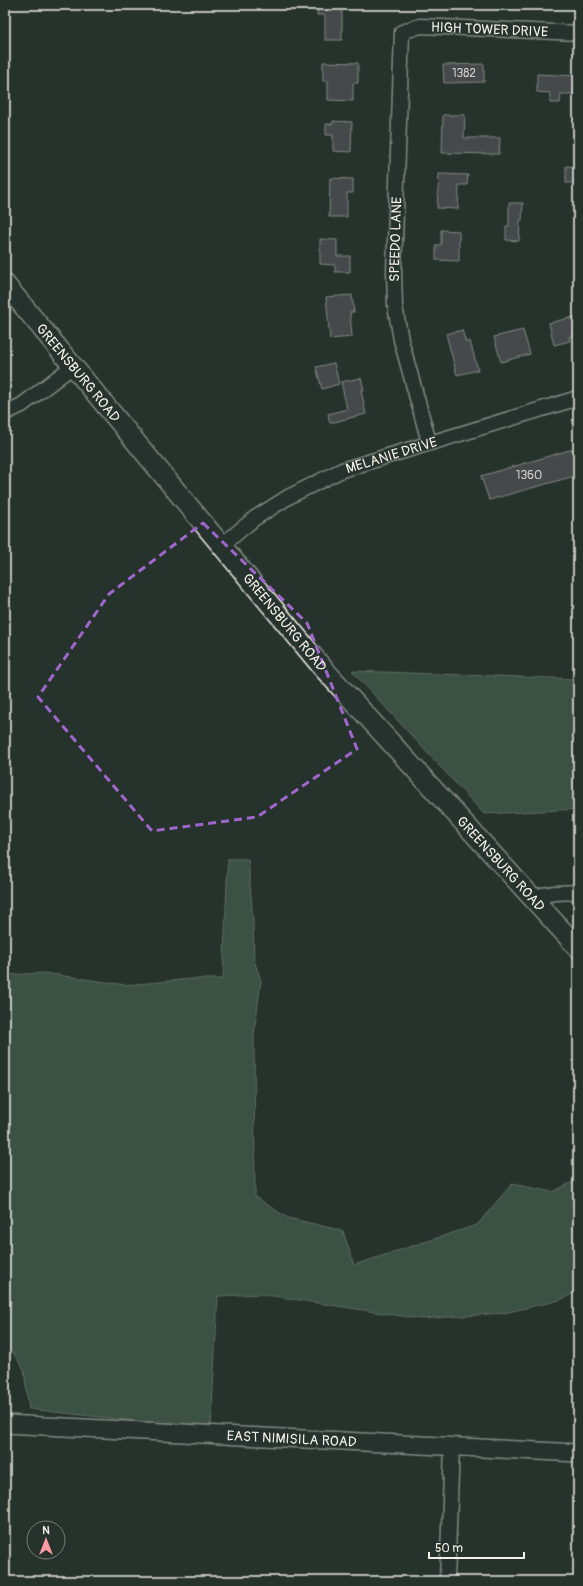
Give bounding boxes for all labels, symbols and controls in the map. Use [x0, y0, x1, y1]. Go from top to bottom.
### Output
street label: HIGH TOWER DRIVE [431, 18, 549, 40]
house number: 1382 [452, 66, 476, 81]
street label: SPEEDO LANE [385, 197, 405, 282]
street label: GREENSBURG ROAD [33, 320, 124, 425]
street label: MELANIE DRIVE [343, 433, 439, 477]
house number: 1360 [516, 468, 542, 483]
street label: GREENSBURG ROAD [239, 570, 331, 675]
street label: GREENSBURG ROAD [454, 813, 549, 915]
street label: EAST NIMISILA ROAD [226, 1427, 357, 1450]
north arrow [26, 1520, 66, 1560]
text: N [42, 1524, 50, 1537]
scale bar [429, 1534, 524, 1560]
text: 50 m [435, 1541, 463, 1556]

